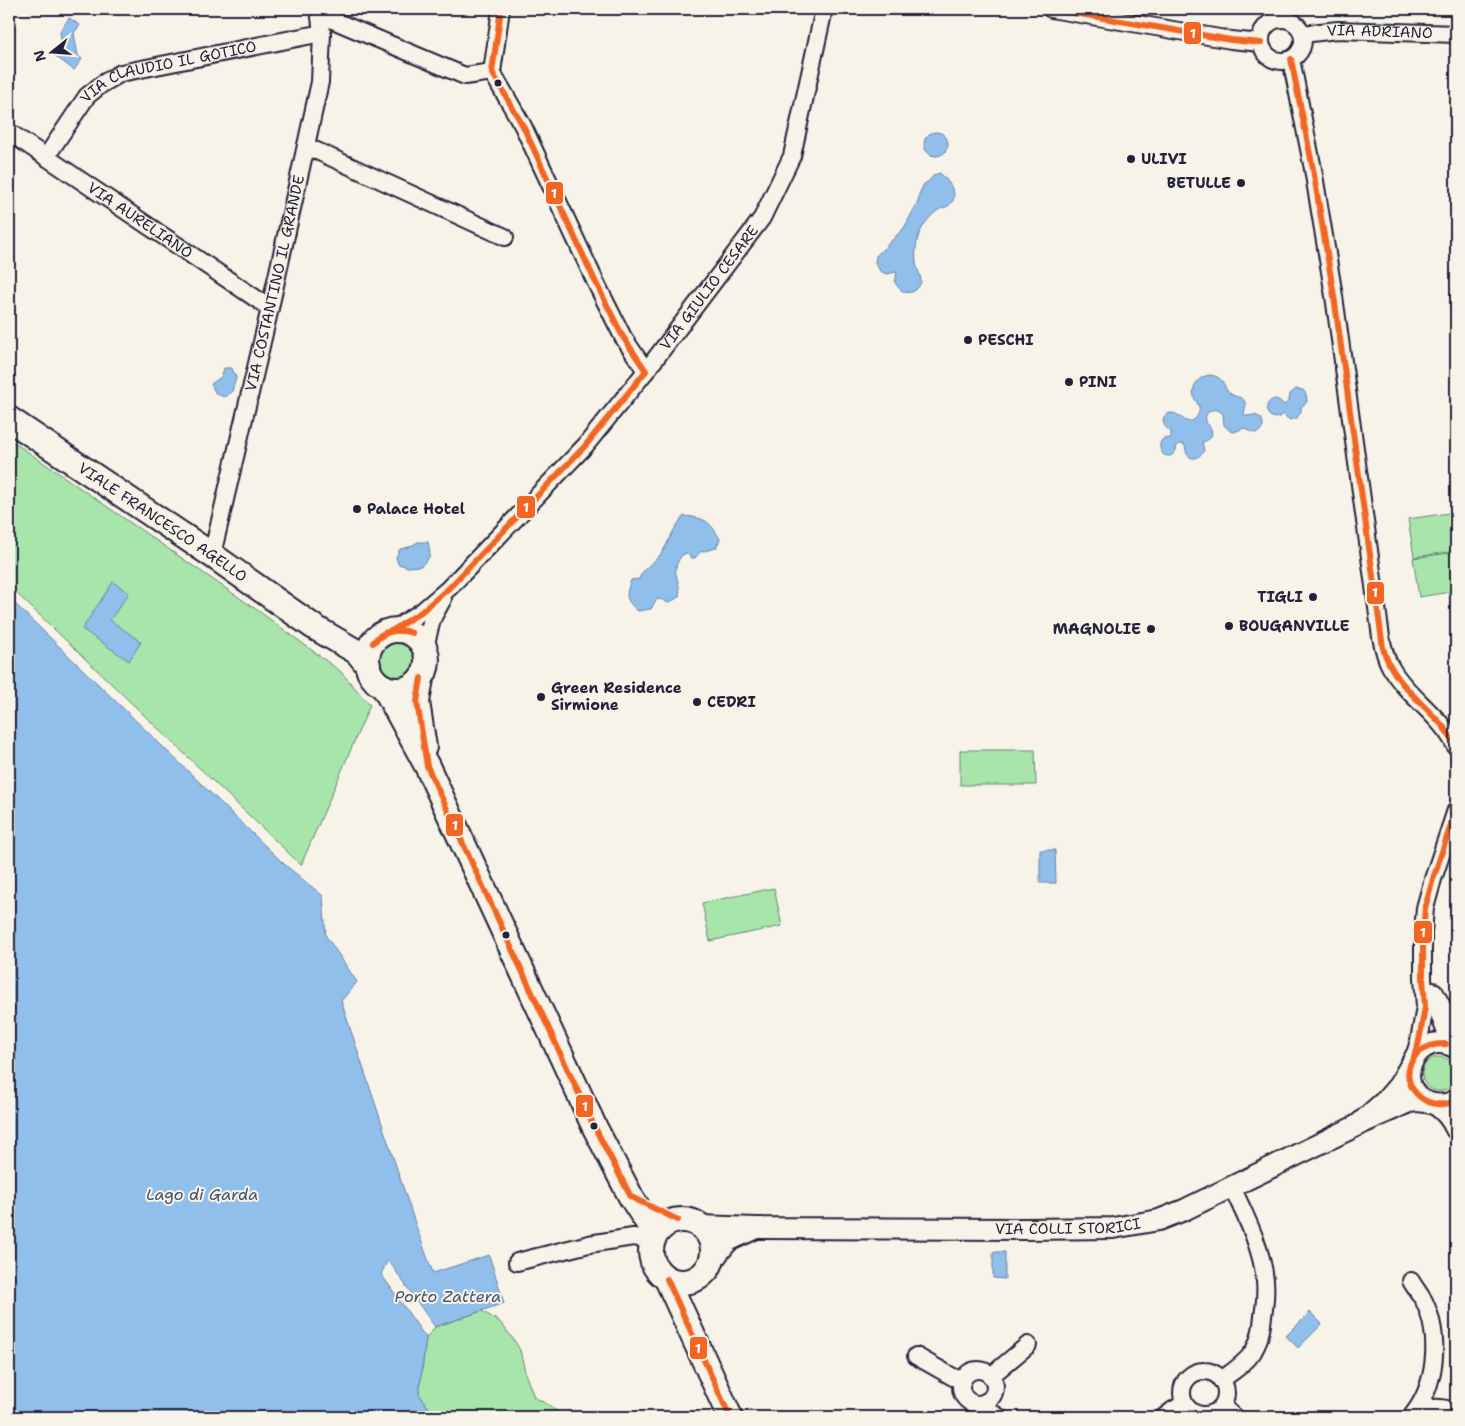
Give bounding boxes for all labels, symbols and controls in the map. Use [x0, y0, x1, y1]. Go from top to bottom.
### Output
street label: VIA ADRIANO [1326, 20, 1433, 43]
line badge: 1 [1183, 21, 1202, 45]
text: 1 [1190, 24, 1196, 42]
north arrow [28, 28, 78, 78]
street label: VIA CLAUDIO IL GOTICO [75, 36, 258, 107]
text: N [29, 48, 50, 64]
unlabelled marker [493, 78, 503, 88]
place label: ULIVI [1141, 149, 1187, 169]
marker: ULIVI [1125, 153, 1137, 165]
street label: VIA COSTANTINO IL GRANDE [241, 173, 309, 393]
place label: BETULLE [1167, 173, 1231, 193]
marker: BETULLE [1235, 177, 1247, 189]
street label: VIA AURELIANO [83, 178, 197, 263]
line badge: 1 [545, 181, 564, 205]
text: 1 [551, 184, 557, 202]
street label: VIA GIULIO CESARE [655, 221, 763, 354]
place label: PESCHI [978, 330, 1034, 350]
marker: PESCHI [962, 334, 974, 346]
place label: PINI [1079, 372, 1117, 392]
marker: PINI [1063, 376, 1075, 388]
street label: VIALE FRANCESCO AGELLO [74, 458, 251, 587]
line badge: 1 [516, 495, 536, 519]
text: 1 [523, 498, 529, 516]
place label: Palace Hotel [367, 499, 465, 519]
marker: Palace Hotel [351, 503, 363, 515]
line badge: 1 [1366, 581, 1385, 605]
text: 1 [1372, 583, 1378, 601]
place label: TIGLI [1257, 587, 1303, 607]
marker: TIGLI [1307, 591, 1319, 603]
place label: BOUGANVILLE [1239, 616, 1349, 636]
place label: MAGNOLIE [1053, 619, 1141, 639]
marker: BOUGANVILLE [1223, 620, 1235, 632]
marker: MAGNOLIE [1145, 623, 1157, 635]
place label: Green Residence Sirmione [551, 678, 682, 715]
marker: Green Residence Sirmione [535, 691, 547, 703]
place label: CEDRI [707, 692, 756, 712]
marker: CEDRI [691, 696, 703, 708]
line badge: 1 [445, 813, 464, 837]
text: 1 [452, 816, 458, 834]
line badge: 1 [1413, 920, 1433, 944]
text: 1 [1420, 923, 1426, 941]
unlabelled marker [501, 930, 511, 940]
line badge: 1 [575, 1094, 594, 1118]
text: 1 [582, 1097, 588, 1115]
unlabelled marker [589, 1121, 599, 1131]
water label: Lago di Garda [146, 1184, 258, 1205]
street label: VIA COLLI STORICI [995, 1213, 1142, 1239]
water label: Porto Zattera [395, 1286, 501, 1307]
line badge: 1 [689, 1336, 708, 1360]
text: 1 [695, 1339, 701, 1357]

